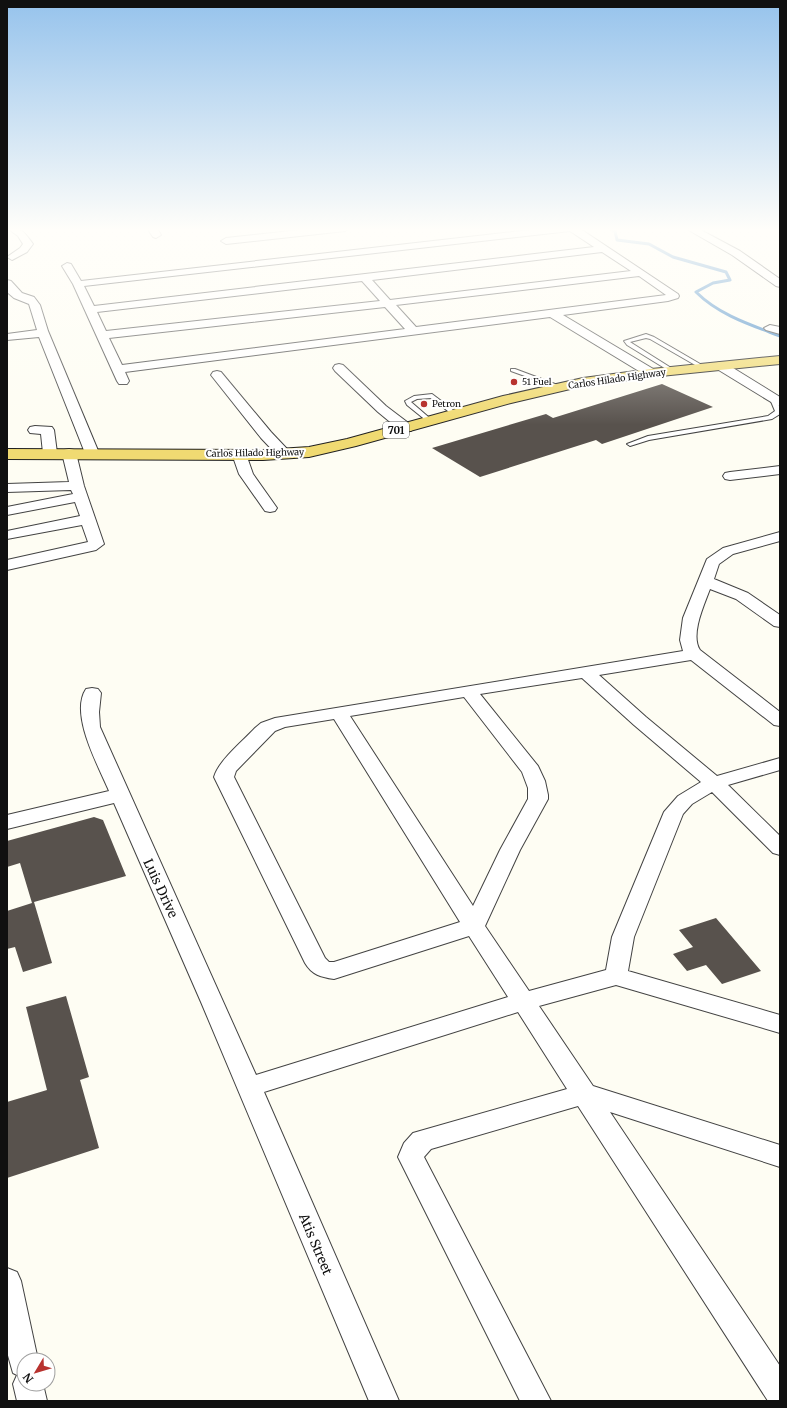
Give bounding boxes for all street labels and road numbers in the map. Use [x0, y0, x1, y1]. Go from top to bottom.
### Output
street label: Carlos Hilado Highway [567, 366, 667, 391]
road number: 701 [383, 422, 409, 438]
street label: Carlos Hilado Highway [206, 446, 305, 459]
street label: Luis Drive [139, 856, 182, 921]
street label: Atis Street [295, 1210, 336, 1277]

